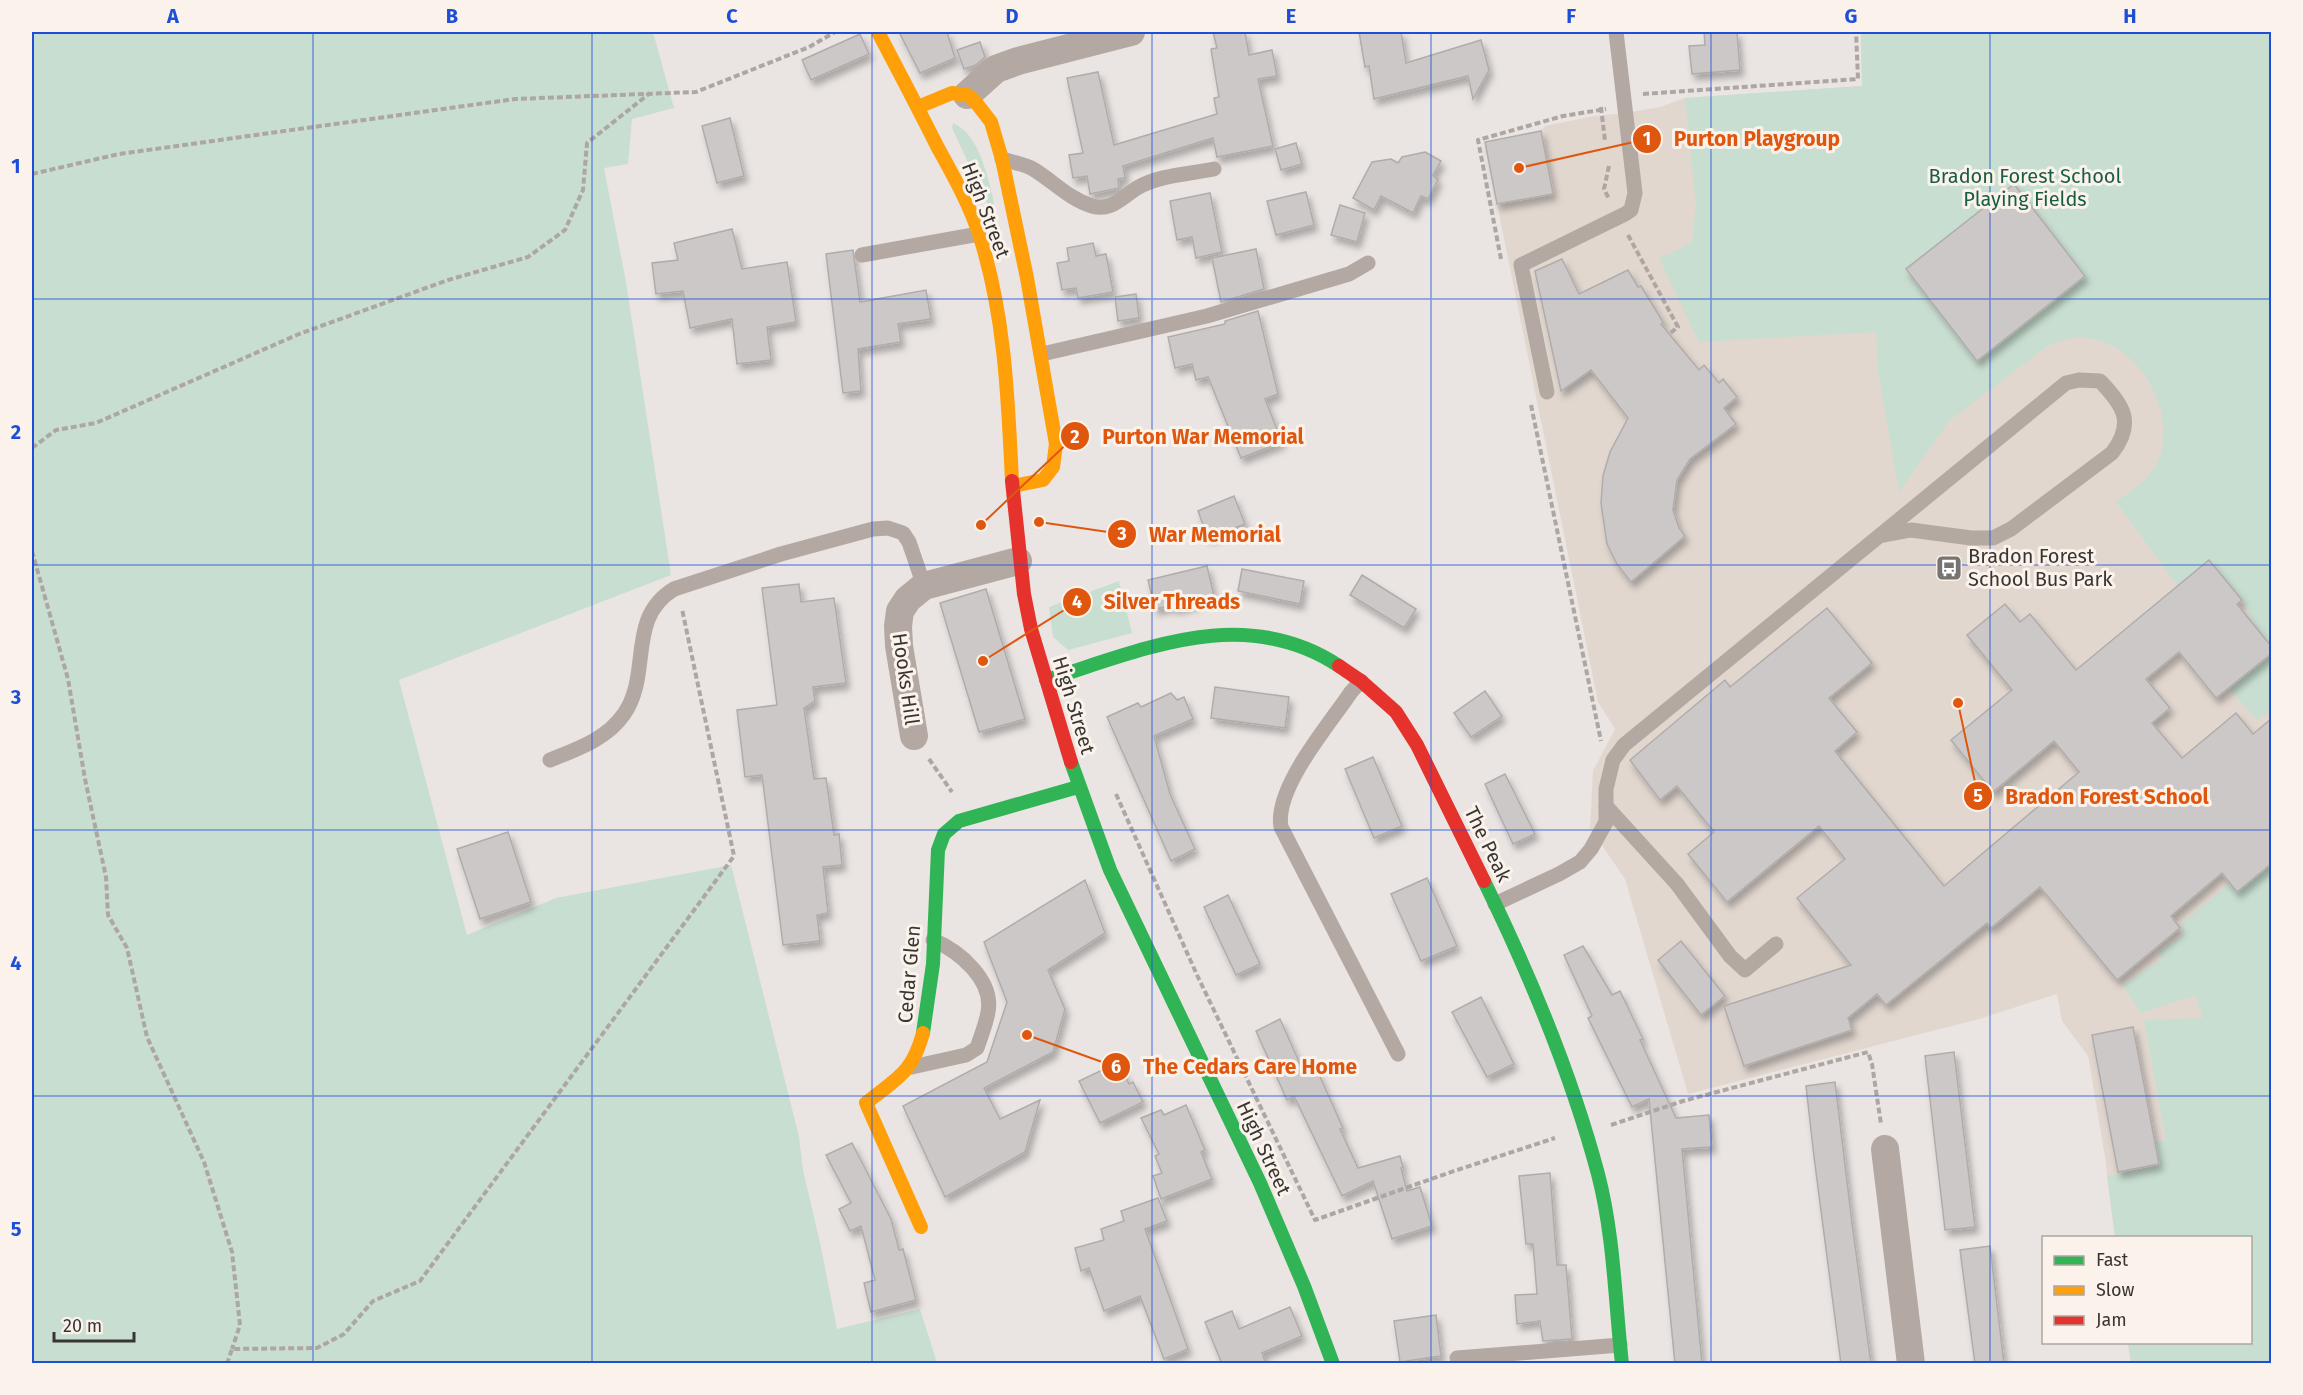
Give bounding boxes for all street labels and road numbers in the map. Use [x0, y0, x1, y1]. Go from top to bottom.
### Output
street label: High Street [957, 159, 1016, 262]
street label: Hooks Hill [888, 631, 924, 727]
street label: High Street [1048, 653, 1100, 758]
street label: The Peak [1459, 802, 1517, 886]
street label: Cedar Glen [893, 924, 925, 1024]
street label: High Street [1232, 1097, 1297, 1200]

